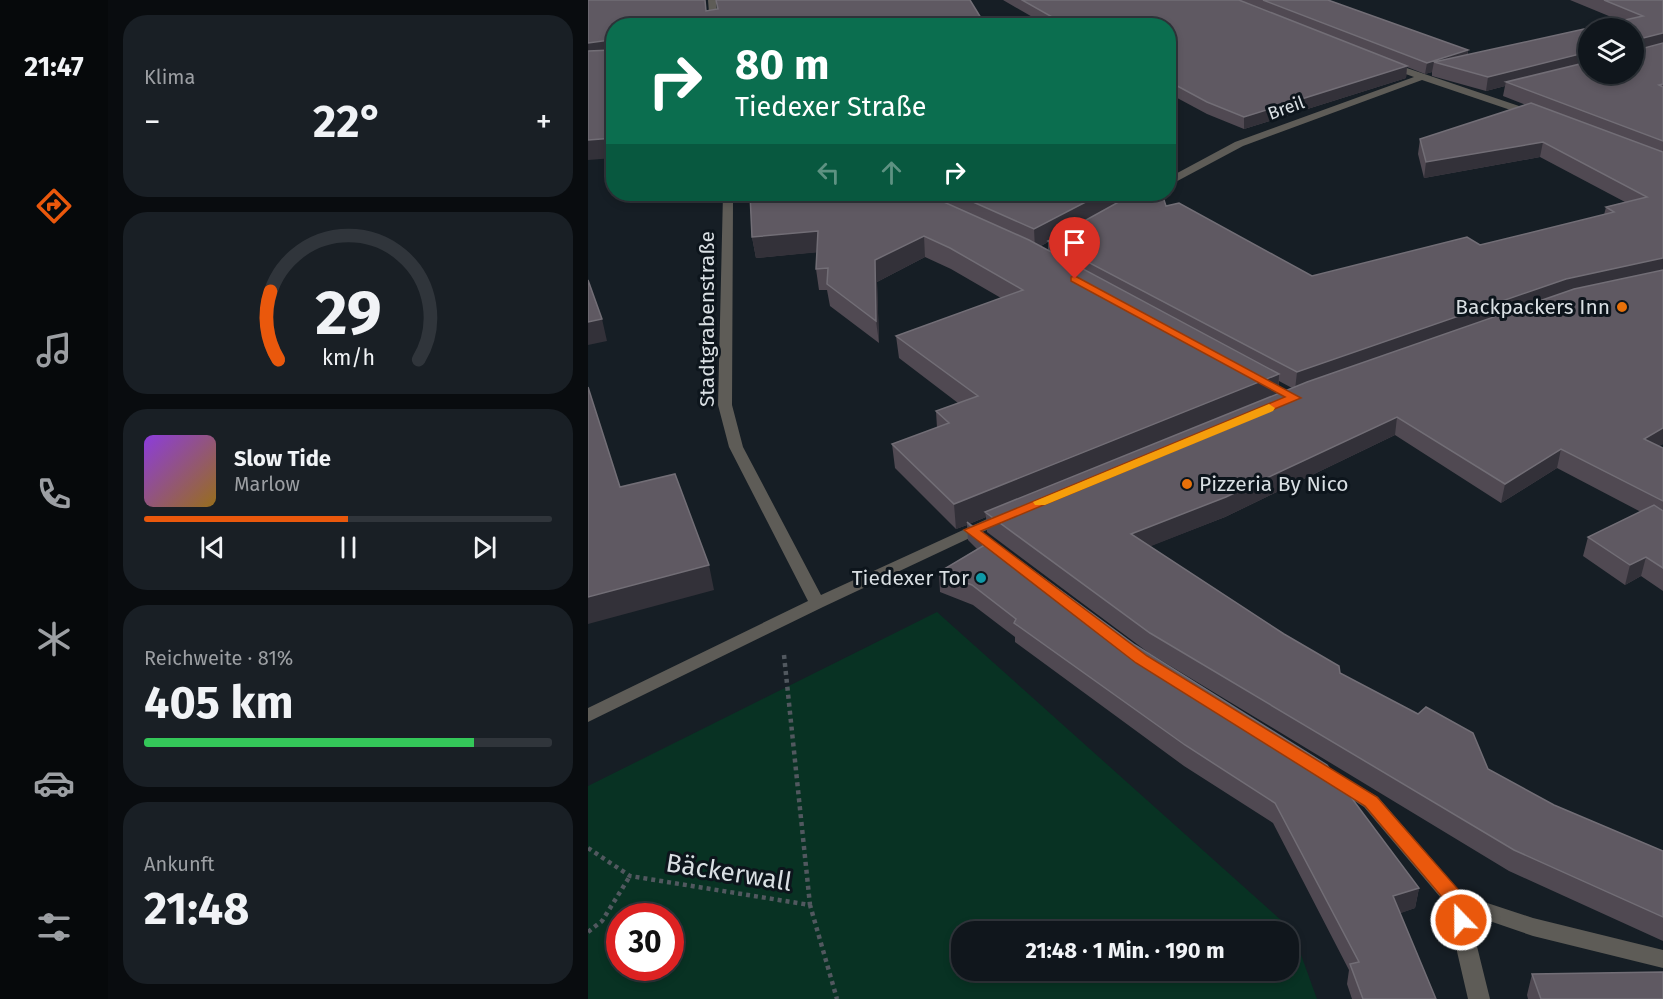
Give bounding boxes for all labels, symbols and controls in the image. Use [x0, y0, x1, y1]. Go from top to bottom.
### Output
map controls [1578, 18, 1644, 84]
button: layers [1578, 18, 1644, 84]
text: 80 m [735, 40, 829, 90]
icon: right [636, 42, 714, 120]
text: 21:47 [24, 51, 84, 83]
text: Klima [144, 65, 195, 89]
text: Tiedexer Straße [735, 91, 926, 123]
street label: Breil [1265, 91, 1307, 125]
text: 22° [313, 95, 383, 149]
text: − [144, 102, 161, 142]
text: + [536, 102, 552, 142]
icon: left [812, 156, 845, 189]
icon: ahead [875, 156, 908, 189]
icon: right [938, 156, 971, 189]
icon: directions [33, 185, 75, 227]
pin [1049, 217, 1100, 279]
icon: arrive [1058, 226, 1091, 259]
street label: Stadtgrabenstraße [694, 231, 720, 407]
text: 29 [315, 276, 381, 351]
place label: Backpackers Inn [1455, 294, 1610, 320]
marker: Backpackers Inn [1615, 300, 1629, 314]
icon: music [33, 329, 75, 371]
text: km/h [321, 345, 375, 371]
text: Slow Tide [234, 445, 331, 472]
place label: Pizzeria By Nico [1199, 471, 1349, 497]
text: Marlow [234, 472, 300, 496]
icon: phone [33, 473, 75, 515]
marker: Pizzeria By Nico [1180, 477, 1194, 491]
icon: previous [196, 531, 229, 564]
icon: pause [332, 531, 365, 564]
icon: next [468, 531, 501, 564]
place label: Tiedexer Tor [852, 565, 969, 591]
marker: Tiedexer Tor [974, 571, 988, 585]
icon: climate [33, 618, 75, 660]
text: Reichweite · 81% [144, 646, 293, 670]
text: 405 km [144, 676, 293, 730]
icon: car [33, 762, 75, 804]
street label: Bäckerwall [664, 847, 794, 898]
text: Ankunft [144, 852, 215, 876]
text: 21:48 [144, 882, 249, 936]
position arrow [1429, 888, 1493, 952]
speed limit sign: 30 [606, 903, 684, 981]
icon: filters [33, 906, 75, 948]
text: 21:48 · 1 Min. · 190 m [1026, 937, 1225, 964]

